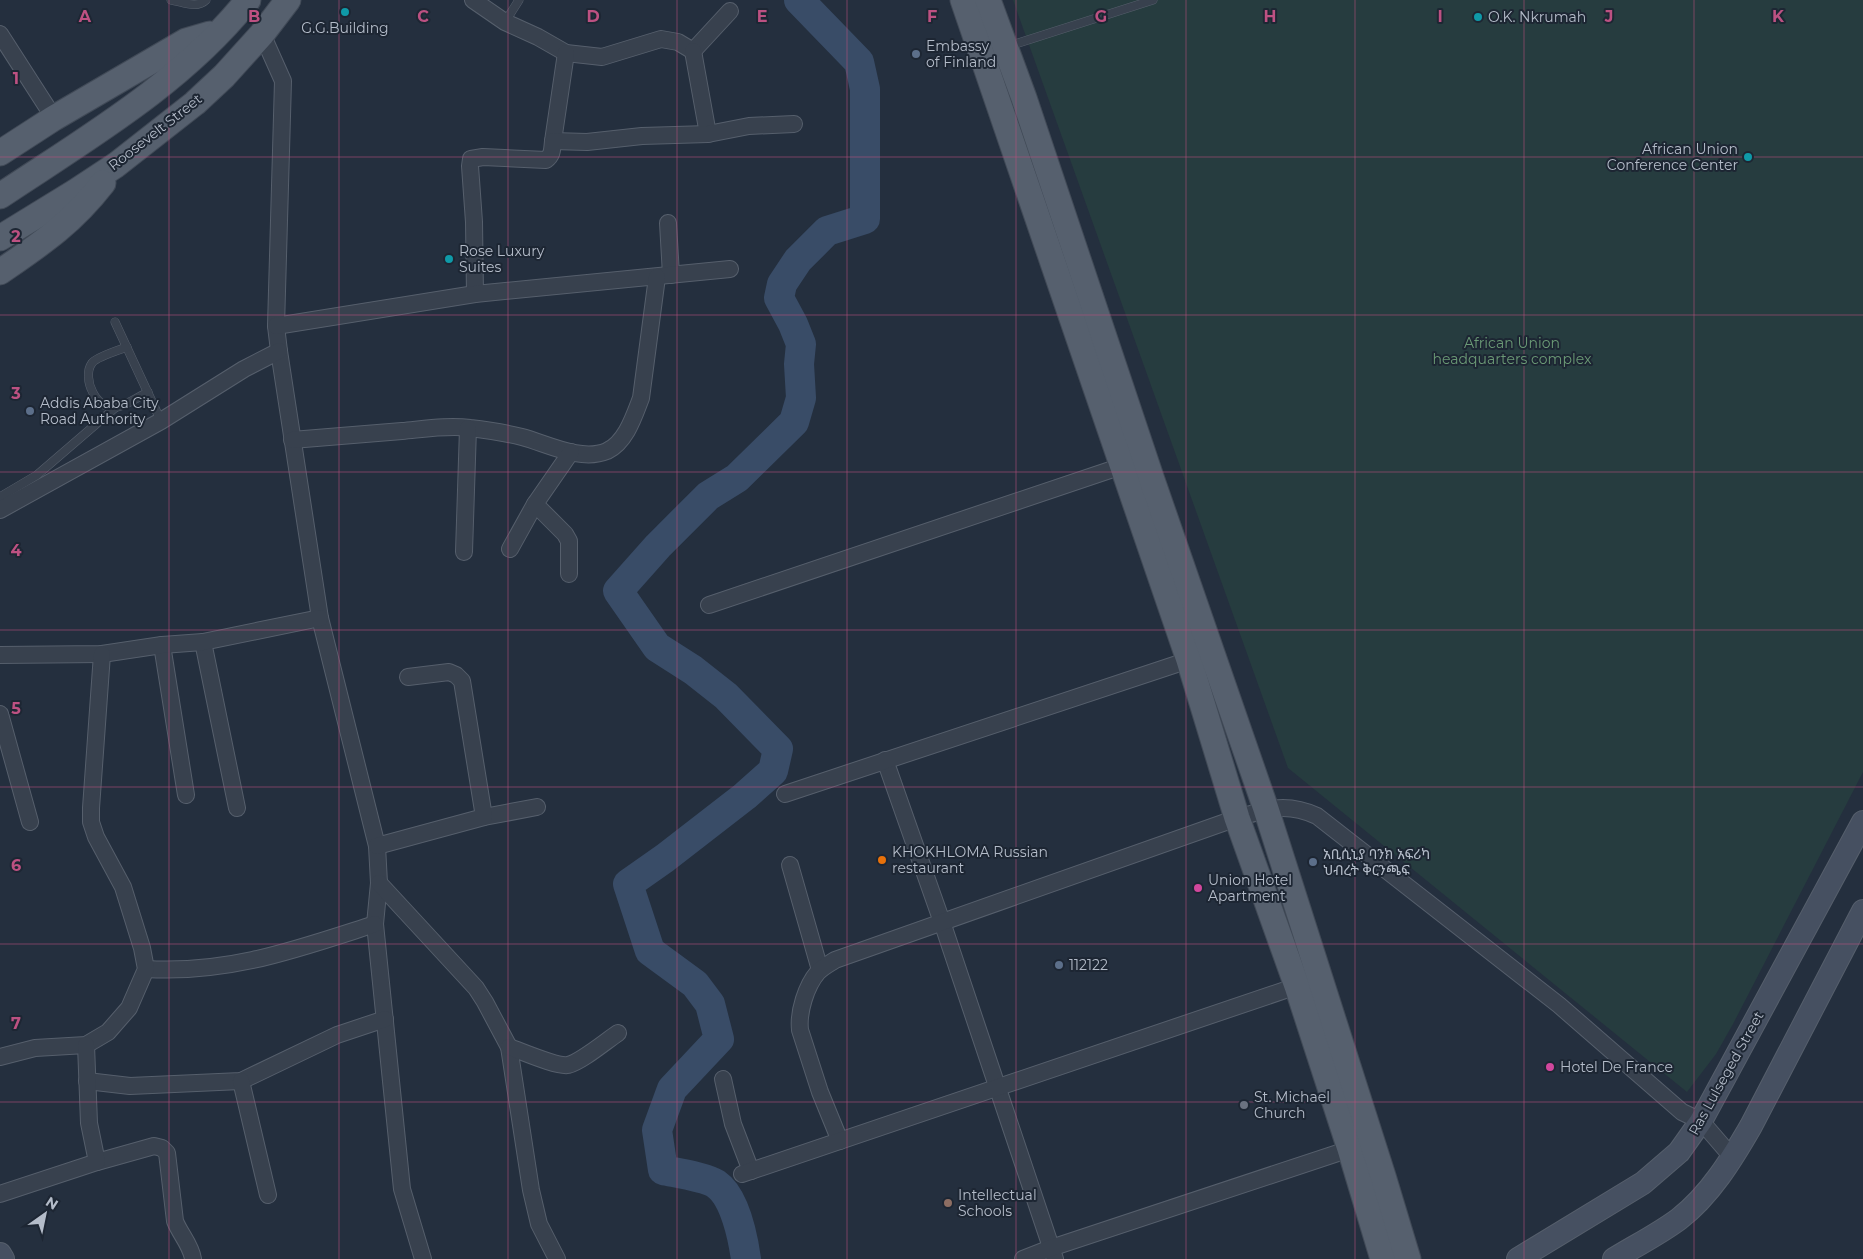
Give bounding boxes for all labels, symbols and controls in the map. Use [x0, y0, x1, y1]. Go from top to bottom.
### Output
marker: G.G.Building [339, 6, 351, 18]
text: A [78, 7, 92, 26]
text: B [248, 7, 260, 26]
text: C [417, 7, 429, 26]
text: D [586, 7, 600, 26]
text: E [757, 7, 767, 26]
text: F [927, 7, 937, 26]
text: G [1095, 7, 1107, 26]
text: H [1264, 7, 1276, 26]
text: I [1437, 7, 1443, 26]
text: J [1604, 7, 1613, 26]
text: K [1772, 7, 1785, 26]
place label: O.K. Nkrumah [1488, 8, 1586, 26]
marker: O.K. Nkrumah [1472, 11, 1484, 23]
place label: G.G.Building [301, 19, 389, 37]
place label: Embassy of Finland [926, 37, 996, 71]
marker: Embassy of Finland [910, 48, 922, 60]
text: 1 [13, 69, 19, 88]
street label: Roosevelt Street [105, 90, 206, 174]
place label: African Union Conference Center [1607, 140, 1738, 174]
marker: African Union Conference Center [1742, 151, 1754, 163]
text: 2 [11, 227, 21, 246]
place label: Rose Luxury Suites [459, 242, 545, 276]
marker: Rose Luxury Suites [443, 253, 455, 265]
park label: African Union headquarters complex [1433, 334, 1592, 368]
text: 3 [10, 384, 21, 403]
place label: Addis Ababa City Road Authority [40, 394, 159, 428]
marker: Addis Ababa City Road Authority [24, 405, 36, 417]
text: 4 [10, 541, 22, 560]
text: 5 [11, 699, 21, 718]
place label: KHOKHLOMA Russian restaurant [892, 843, 1048, 877]
place label: አቢሲኒያ ባንክ አፍሪካ ህብረት ቅርንጫፍ [1323, 845, 1430, 879]
marker: KHOKHLOMA Russian restaurant [876, 854, 888, 866]
text: 6 [11, 856, 21, 875]
marker: አቢሲኒያ ባንክ አፍሪካ ህብረት ቅርንጫፍ [1307, 856, 1319, 868]
place label: Union Hotel Apartment [1208, 871, 1292, 905]
marker: Union Hotel Apartment [1192, 882, 1204, 894]
place label: 112122 [1069, 956, 1108, 974]
marker: 112122 [1053, 959, 1065, 971]
street label: Ras Lulseged Street [1684, 1008, 1768, 1138]
text: 7 [11, 1014, 21, 1033]
place label: Hotel De France [1560, 1058, 1673, 1076]
marker: Hotel De France [1544, 1061, 1556, 1073]
place label: St. Michael Church [1254, 1088, 1330, 1122]
marker: St. Michael Church [1238, 1099, 1250, 1111]
place label: Intellectual Schools [958, 1186, 1037, 1220]
north arrow [20, 1189, 70, 1239]
text: N [42, 1192, 62, 1214]
marker: Intellectual Schools [942, 1197, 954, 1209]

